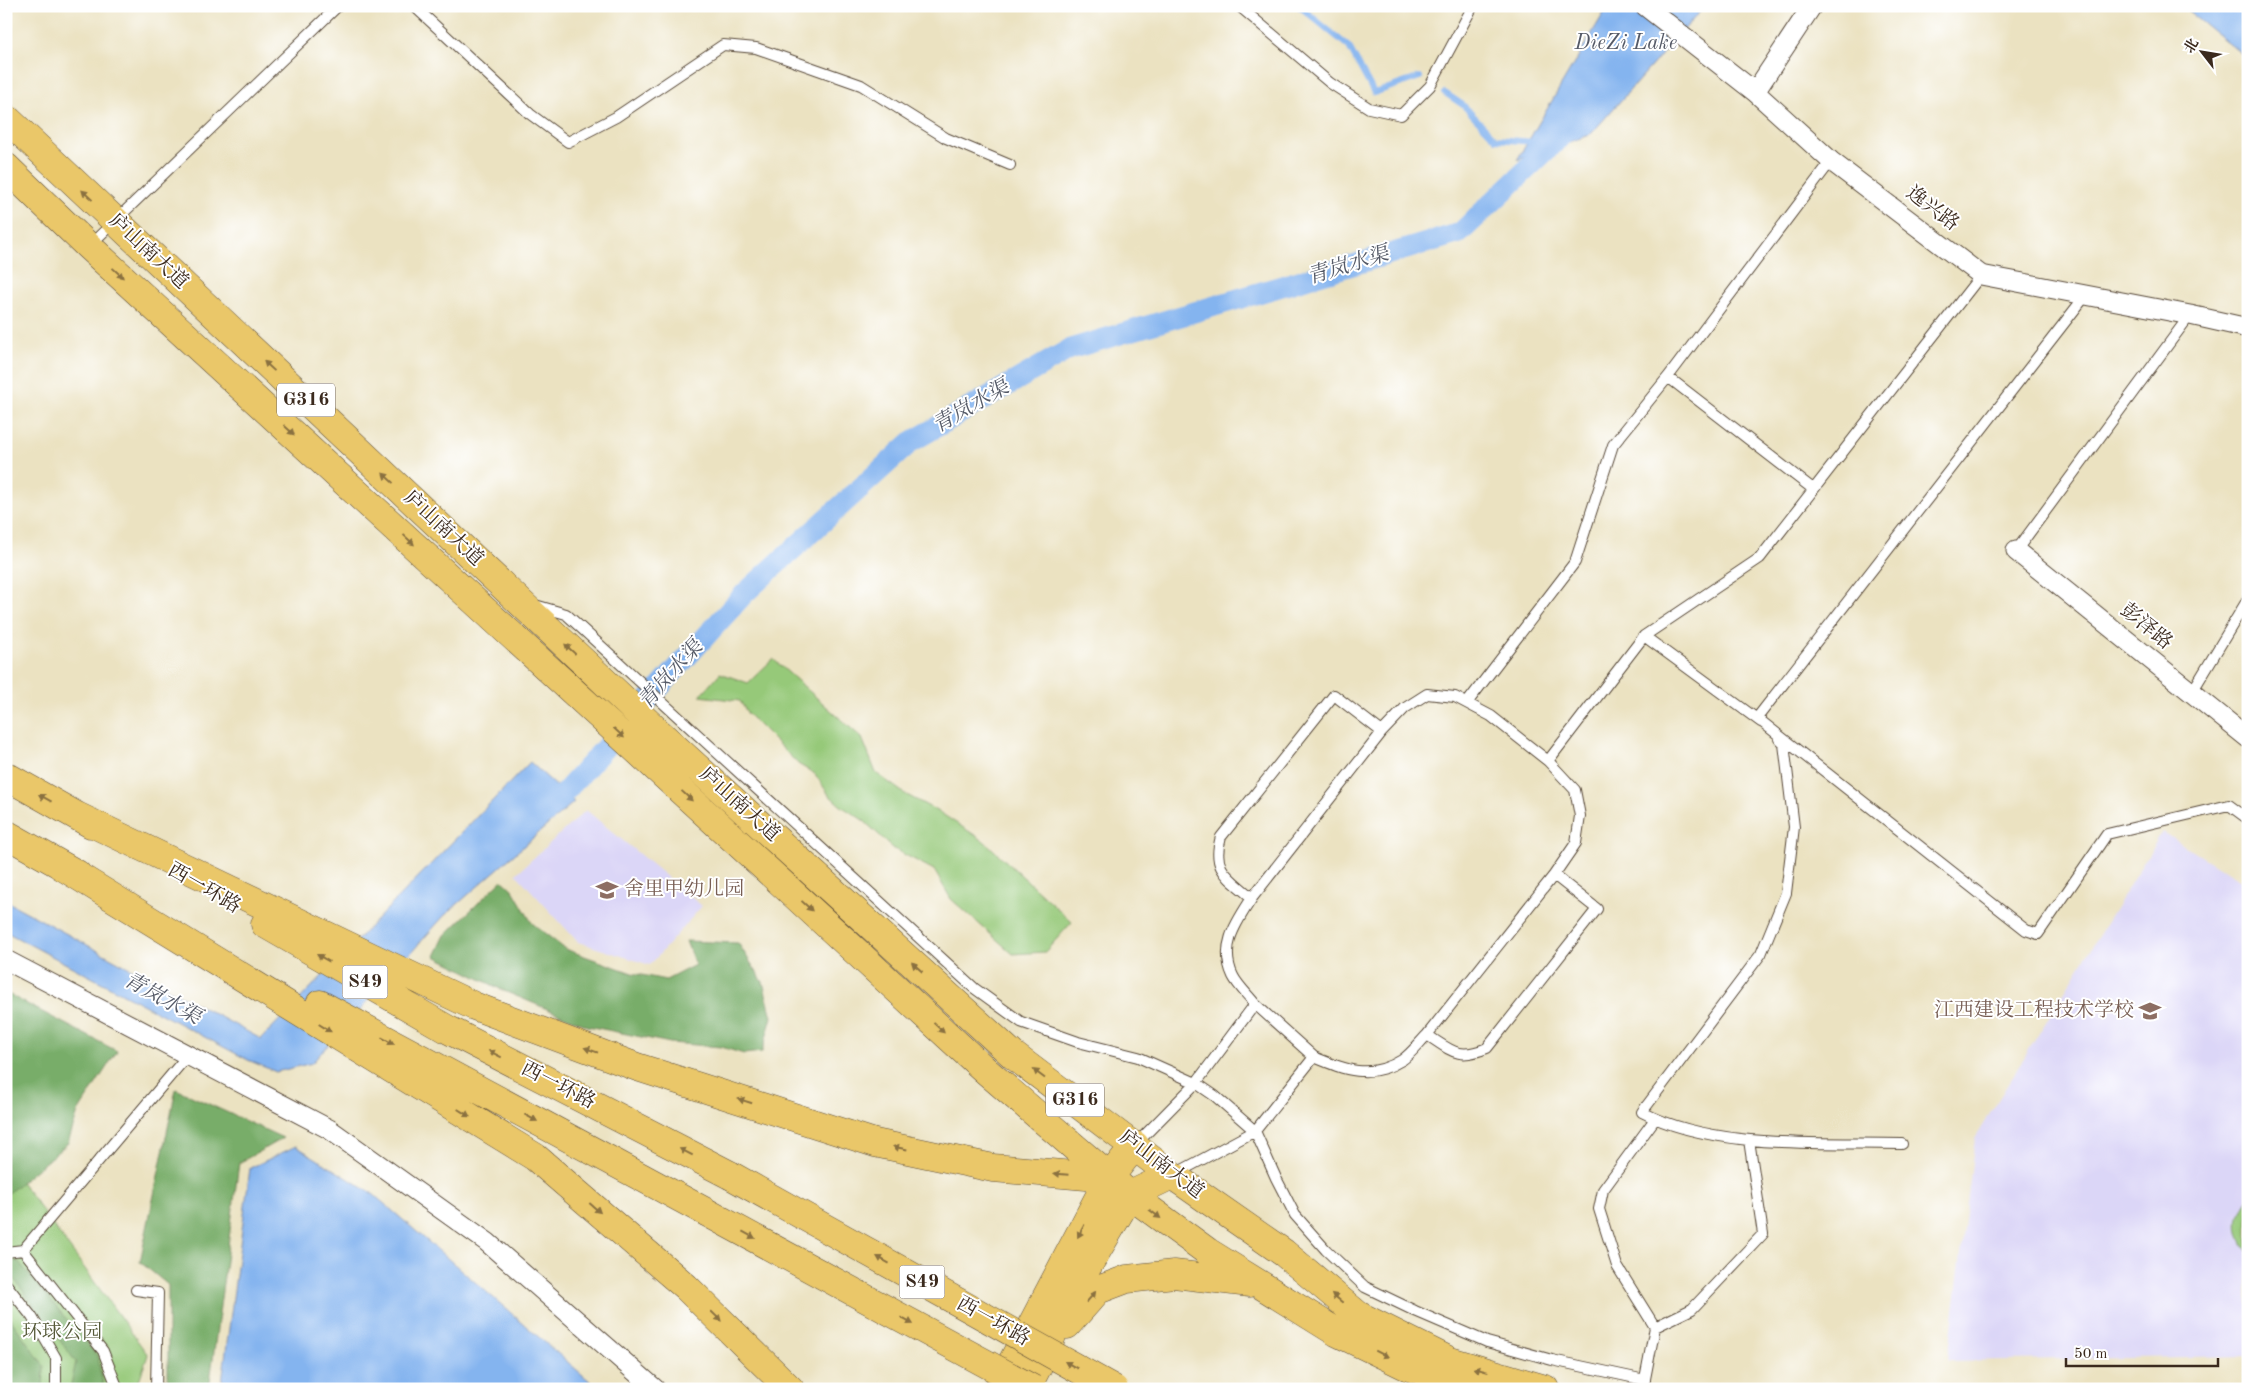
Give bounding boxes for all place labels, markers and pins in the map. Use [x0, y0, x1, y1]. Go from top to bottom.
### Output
school or university icon: 舍里甲幼儿园 [594, 877, 620, 903]
place label: 舍里甲幼儿园 [624, 878, 744, 900]
school or university icon: 江西建设工程技术学校 [2137, 998, 2163, 1024]
place label: 江西建设工程技术学校 [1934, 999, 2134, 1021]

